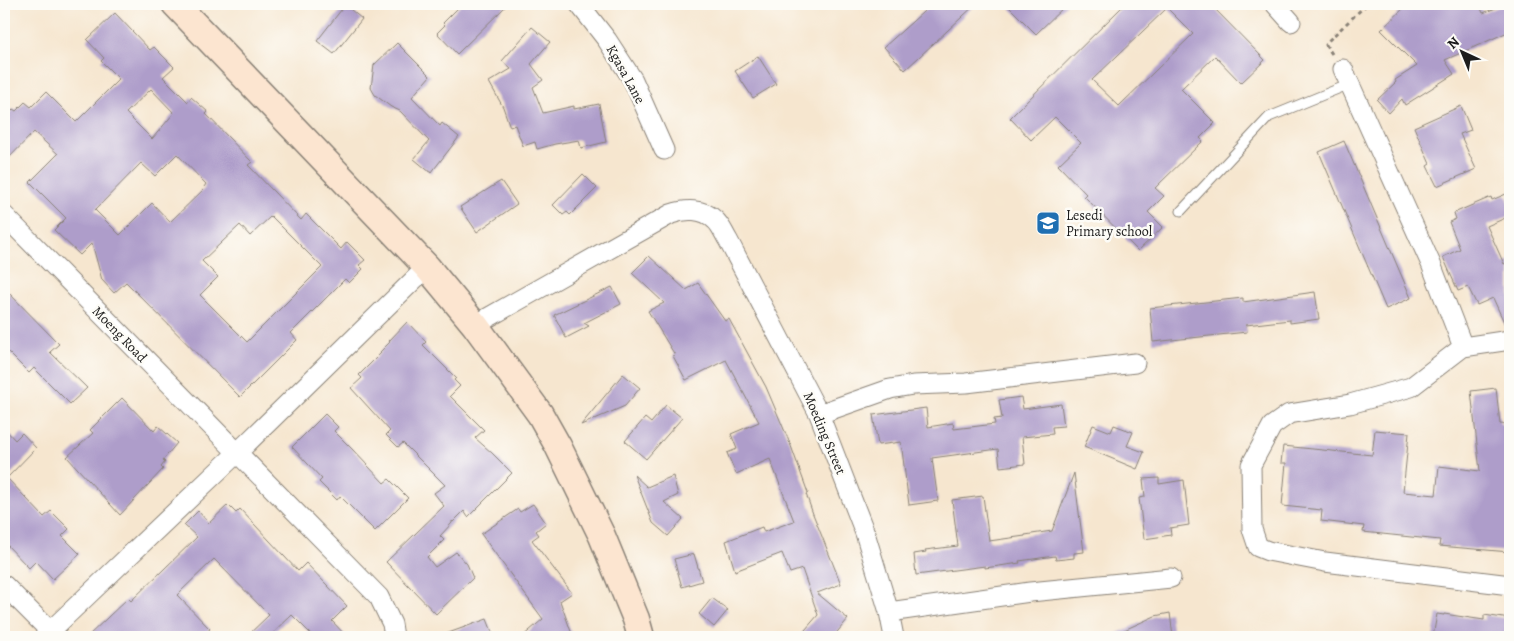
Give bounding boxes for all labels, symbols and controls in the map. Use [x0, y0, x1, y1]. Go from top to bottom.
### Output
north arrow [1436, 28, 1486, 78]
text: N [1443, 33, 1464, 53]
street label: Kgasa Lane [602, 41, 650, 107]
place label: Lesedi Primary school [1066, 206, 1153, 241]
school or university icon: Lesedi Primary school [1035, 210, 1061, 236]
street label: Moeng Road [88, 302, 152, 367]
street label: Moeding Street [799, 389, 851, 478]

